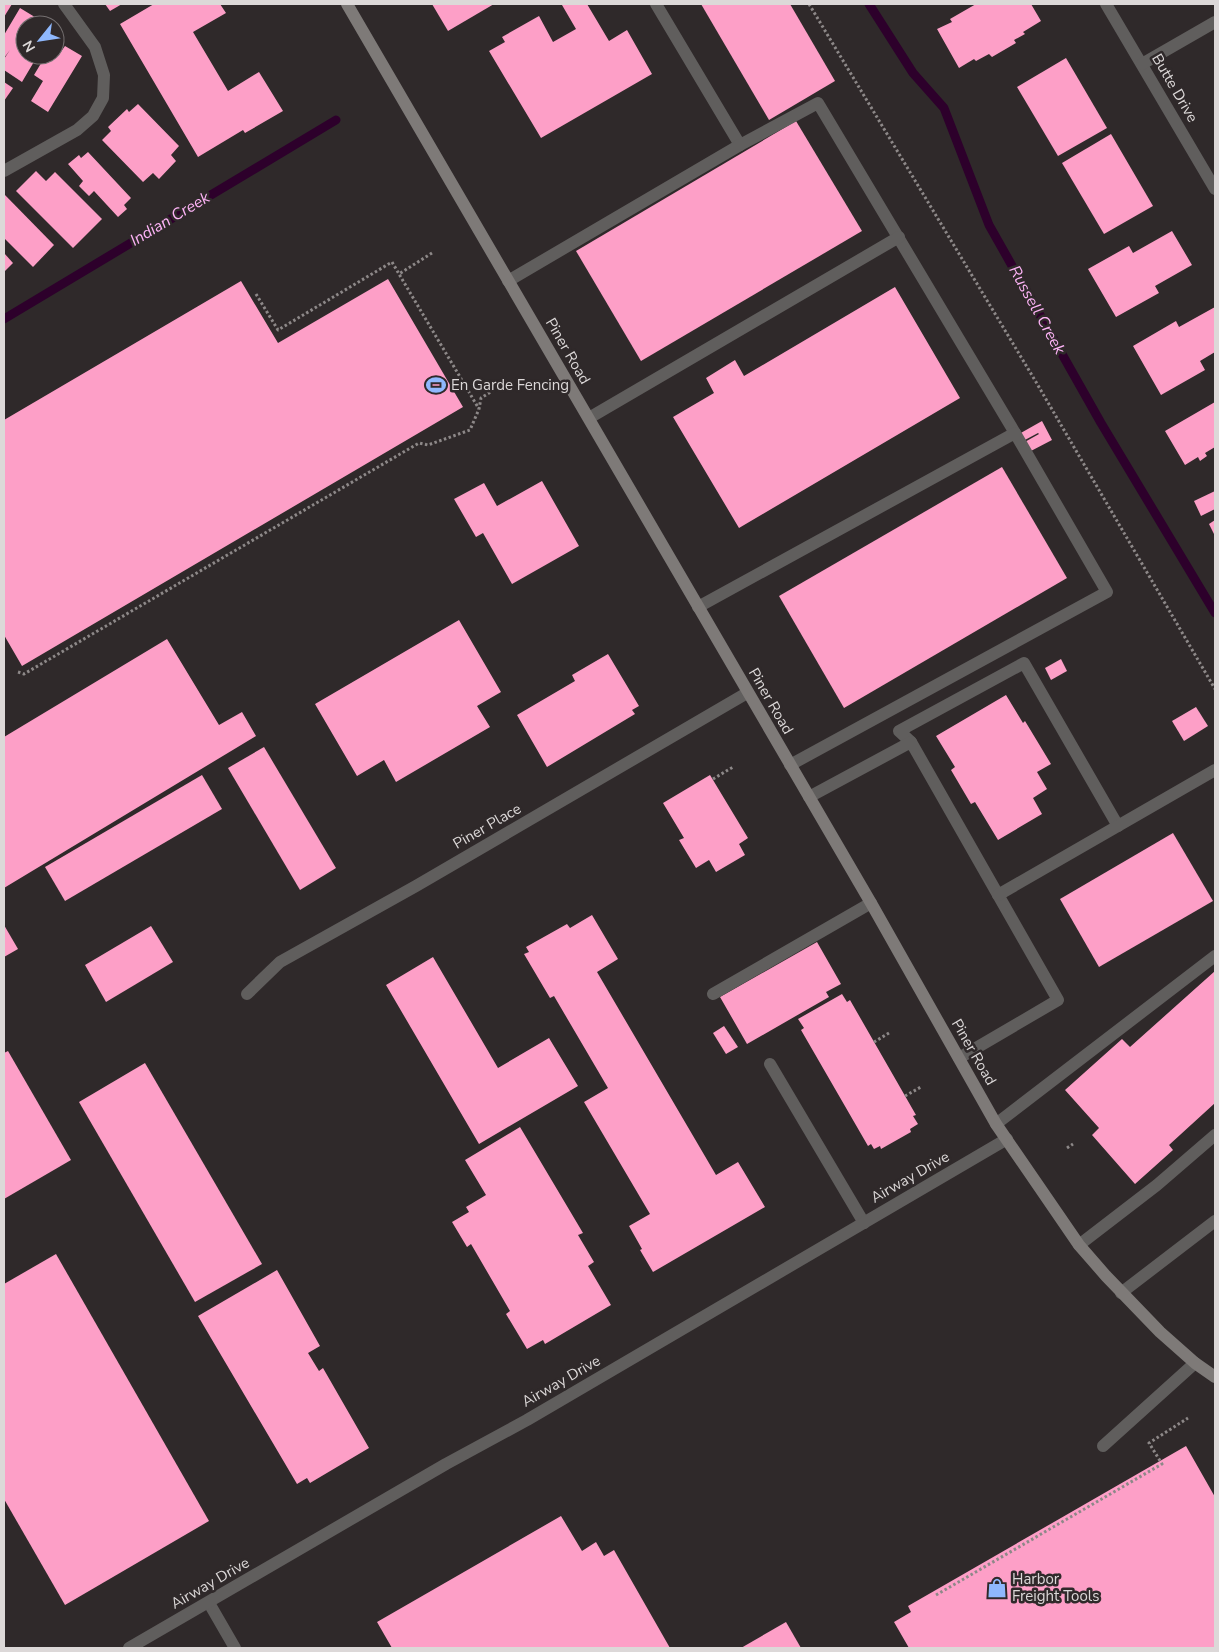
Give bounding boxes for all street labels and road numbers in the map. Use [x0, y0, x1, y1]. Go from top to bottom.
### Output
street label: Butte Drive [1147, 50, 1203, 126]
street label: Piner Road [541, 314, 595, 388]
street label: Piner Road [744, 664, 798, 738]
street label: Piner Place [449, 798, 525, 854]
street label: Piner Road [947, 1015, 1001, 1089]
street label: Airway Drive [867, 1146, 953, 1208]
street label: Airway Drive [518, 1350, 604, 1412]
street label: Airway Drive [167, 1552, 253, 1614]

